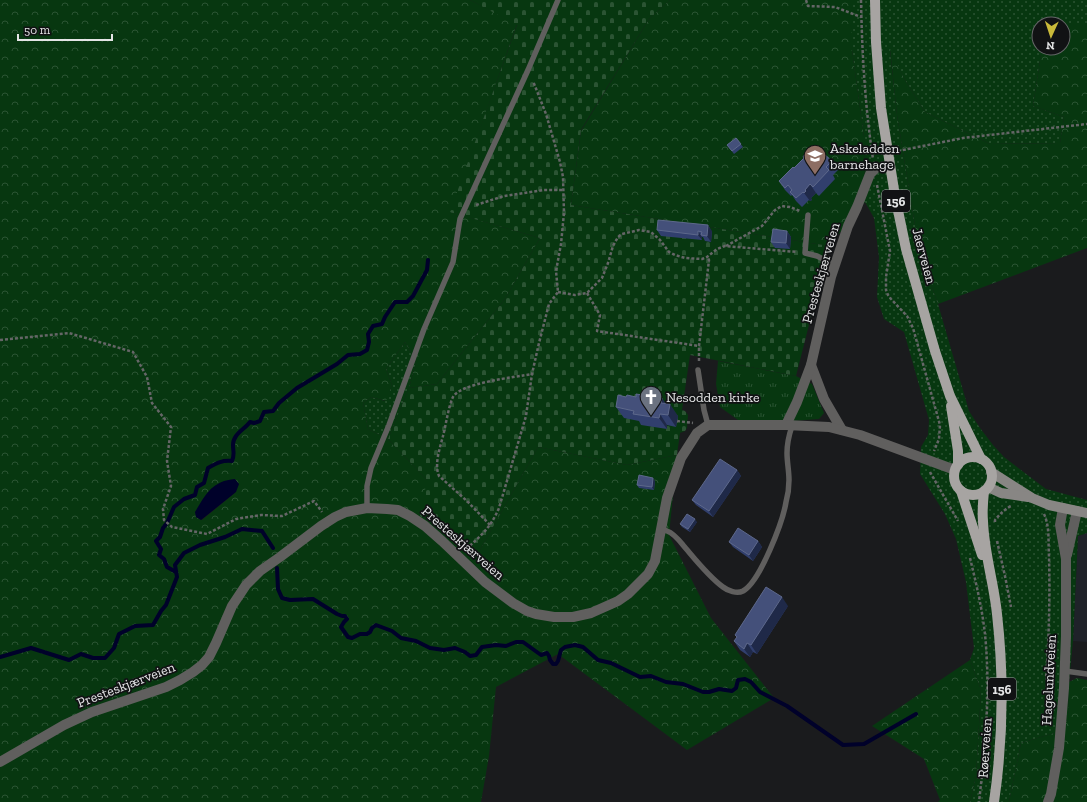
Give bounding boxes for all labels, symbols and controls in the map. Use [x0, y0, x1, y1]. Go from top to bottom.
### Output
scale bar [18, 16, 112, 42]
north arrow [1031, 16, 1071, 56]
text: 50 m [24, 23, 51, 37]
text: N [1045, 39, 1055, 52]
place label: Askeladden barnehage [829, 140, 899, 173]
school or university icon: Askeladden barnehage [802, 143, 828, 176]
road number: 156 [882, 190, 910, 212]
street label: Presteskjærveien [799, 221, 843, 325]
street label: Jaerveien [908, 226, 940, 286]
church icon: Nesodden kirke [638, 384, 664, 417]
place label: Nesodden kirke [666, 389, 760, 406]
street label: Presteskjærveien [418, 503, 508, 583]
street label: Hagelundveien [1038, 634, 1060, 726]
street label: Presteskjærveien [74, 658, 178, 712]
road number: 156 [988, 678, 1016, 700]
street label: Røerveien [974, 717, 996, 779]

